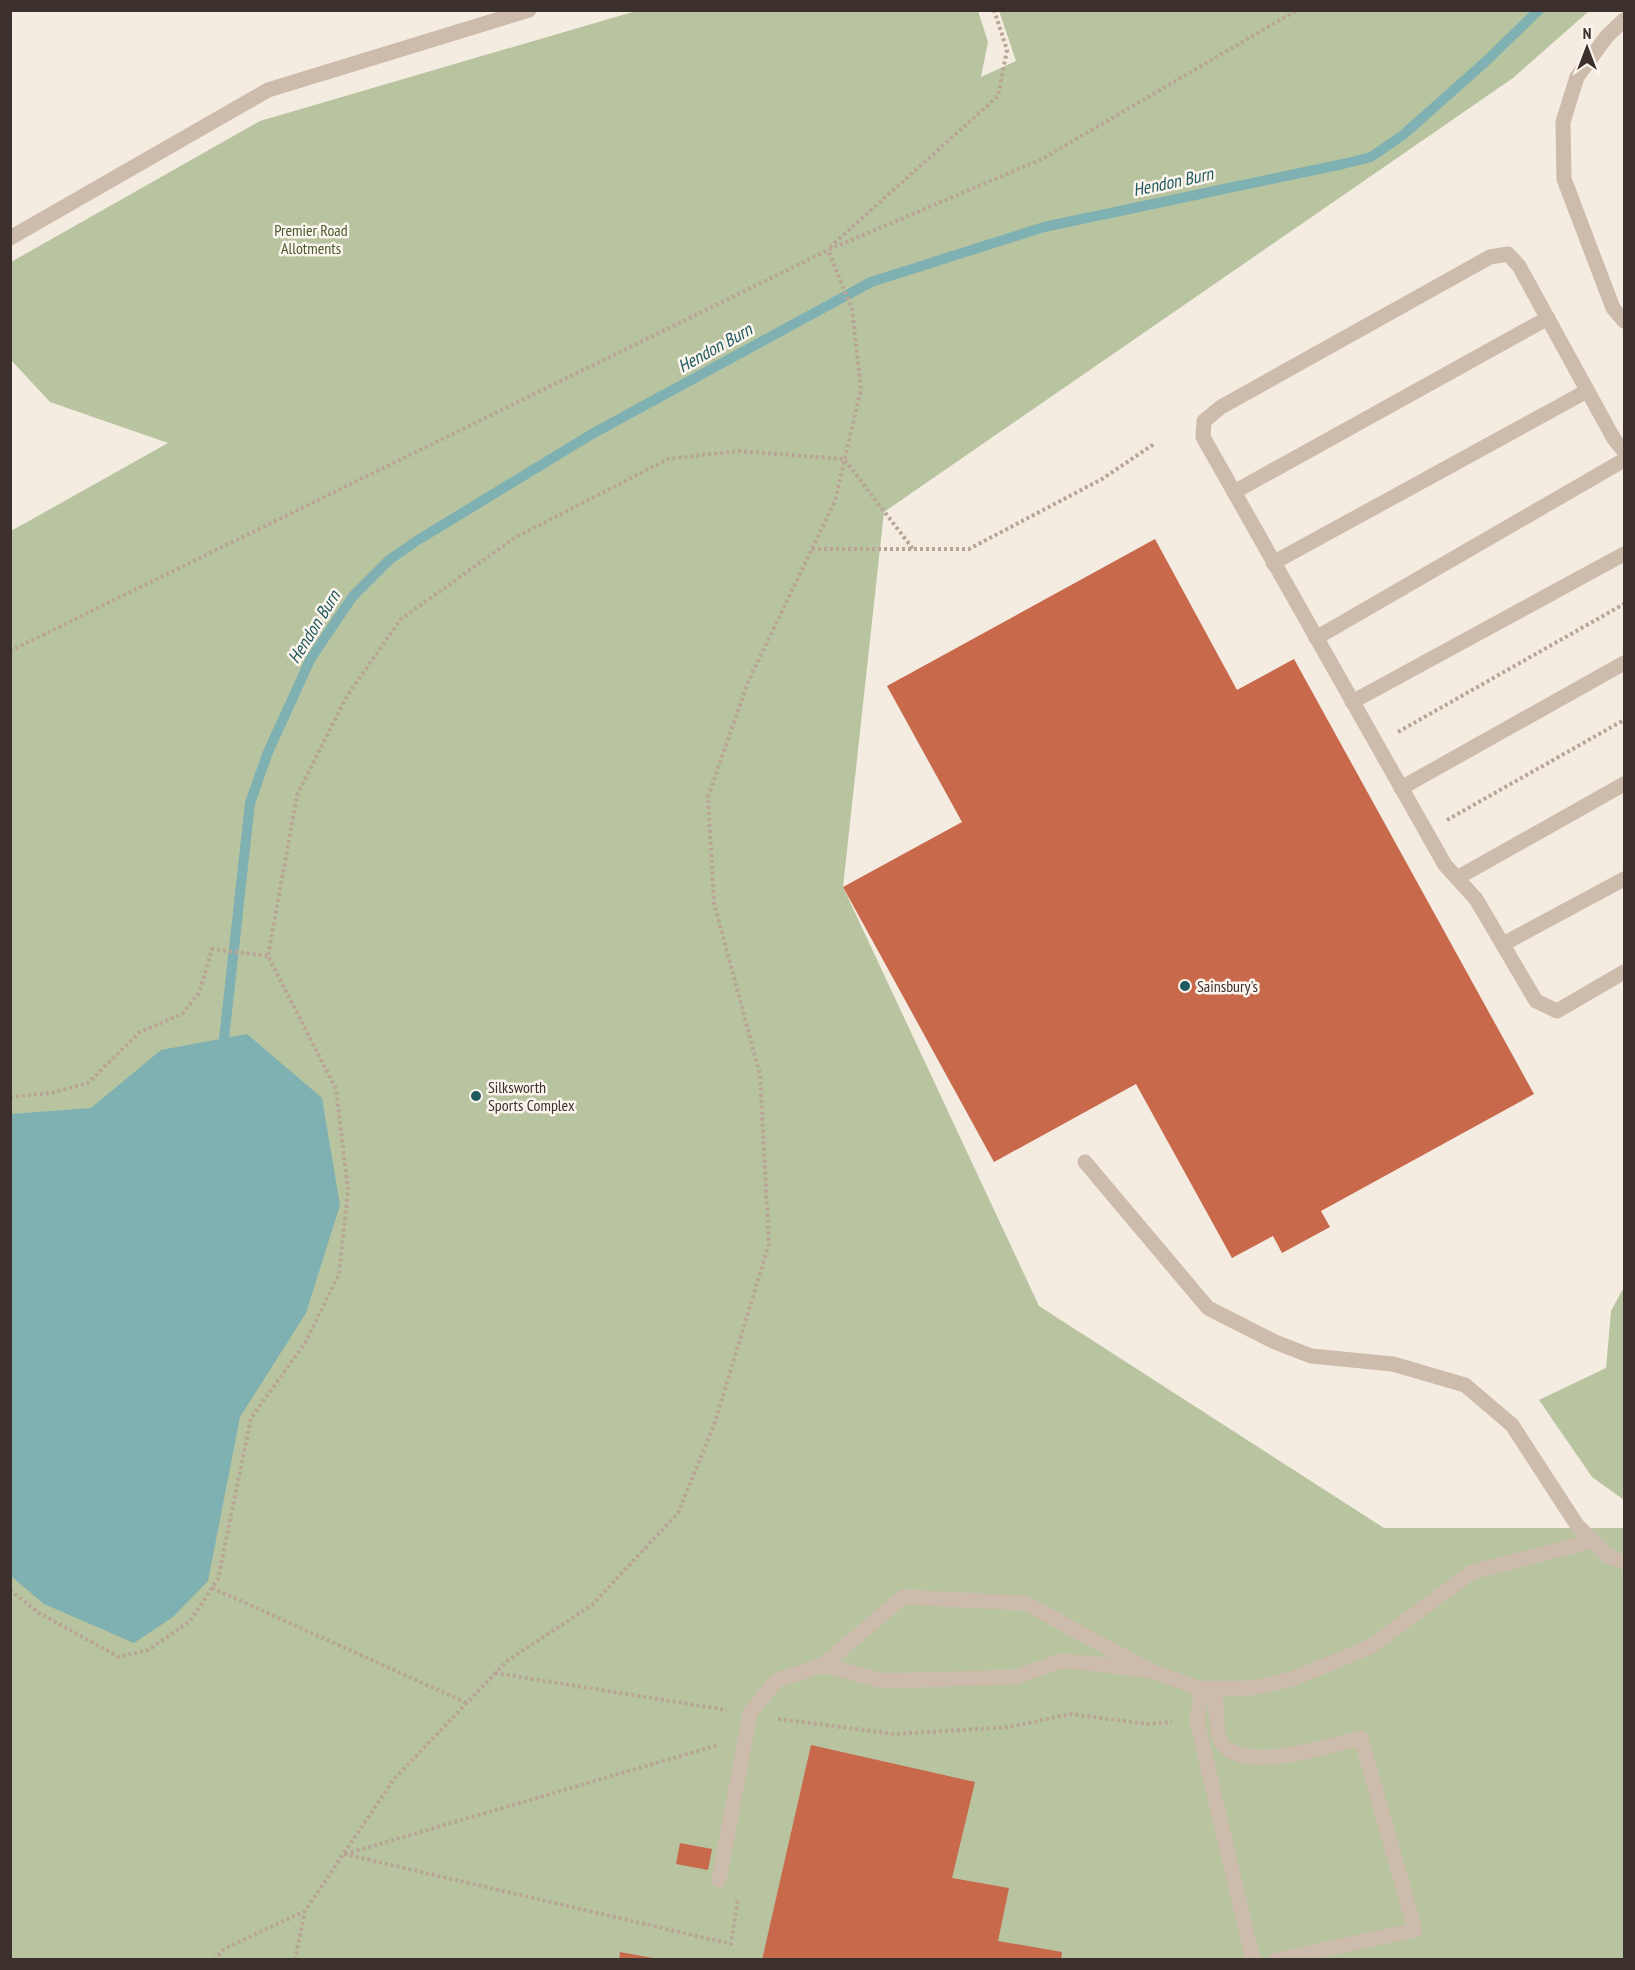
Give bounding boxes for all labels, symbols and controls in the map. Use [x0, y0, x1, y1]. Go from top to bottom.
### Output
north arrow [1557, 18, 1617, 78]
text: N [1583, 23, 1591, 43]
water label: Hendon Burn [1131, 162, 1216, 201]
park label: Premier Road Allotments [274, 220, 348, 258]
water label: Hendon Burn [674, 317, 757, 377]
water label: Hendon Burn [282, 585, 345, 667]
place label: Sainsbury's [1197, 976, 1258, 996]
marker: Sainsbury's [1178, 979, 1192, 993]
place label: Silksworth Sports Complex [488, 1077, 575, 1115]
marker: Silksworth Sports Complex [469, 1089, 483, 1103]

